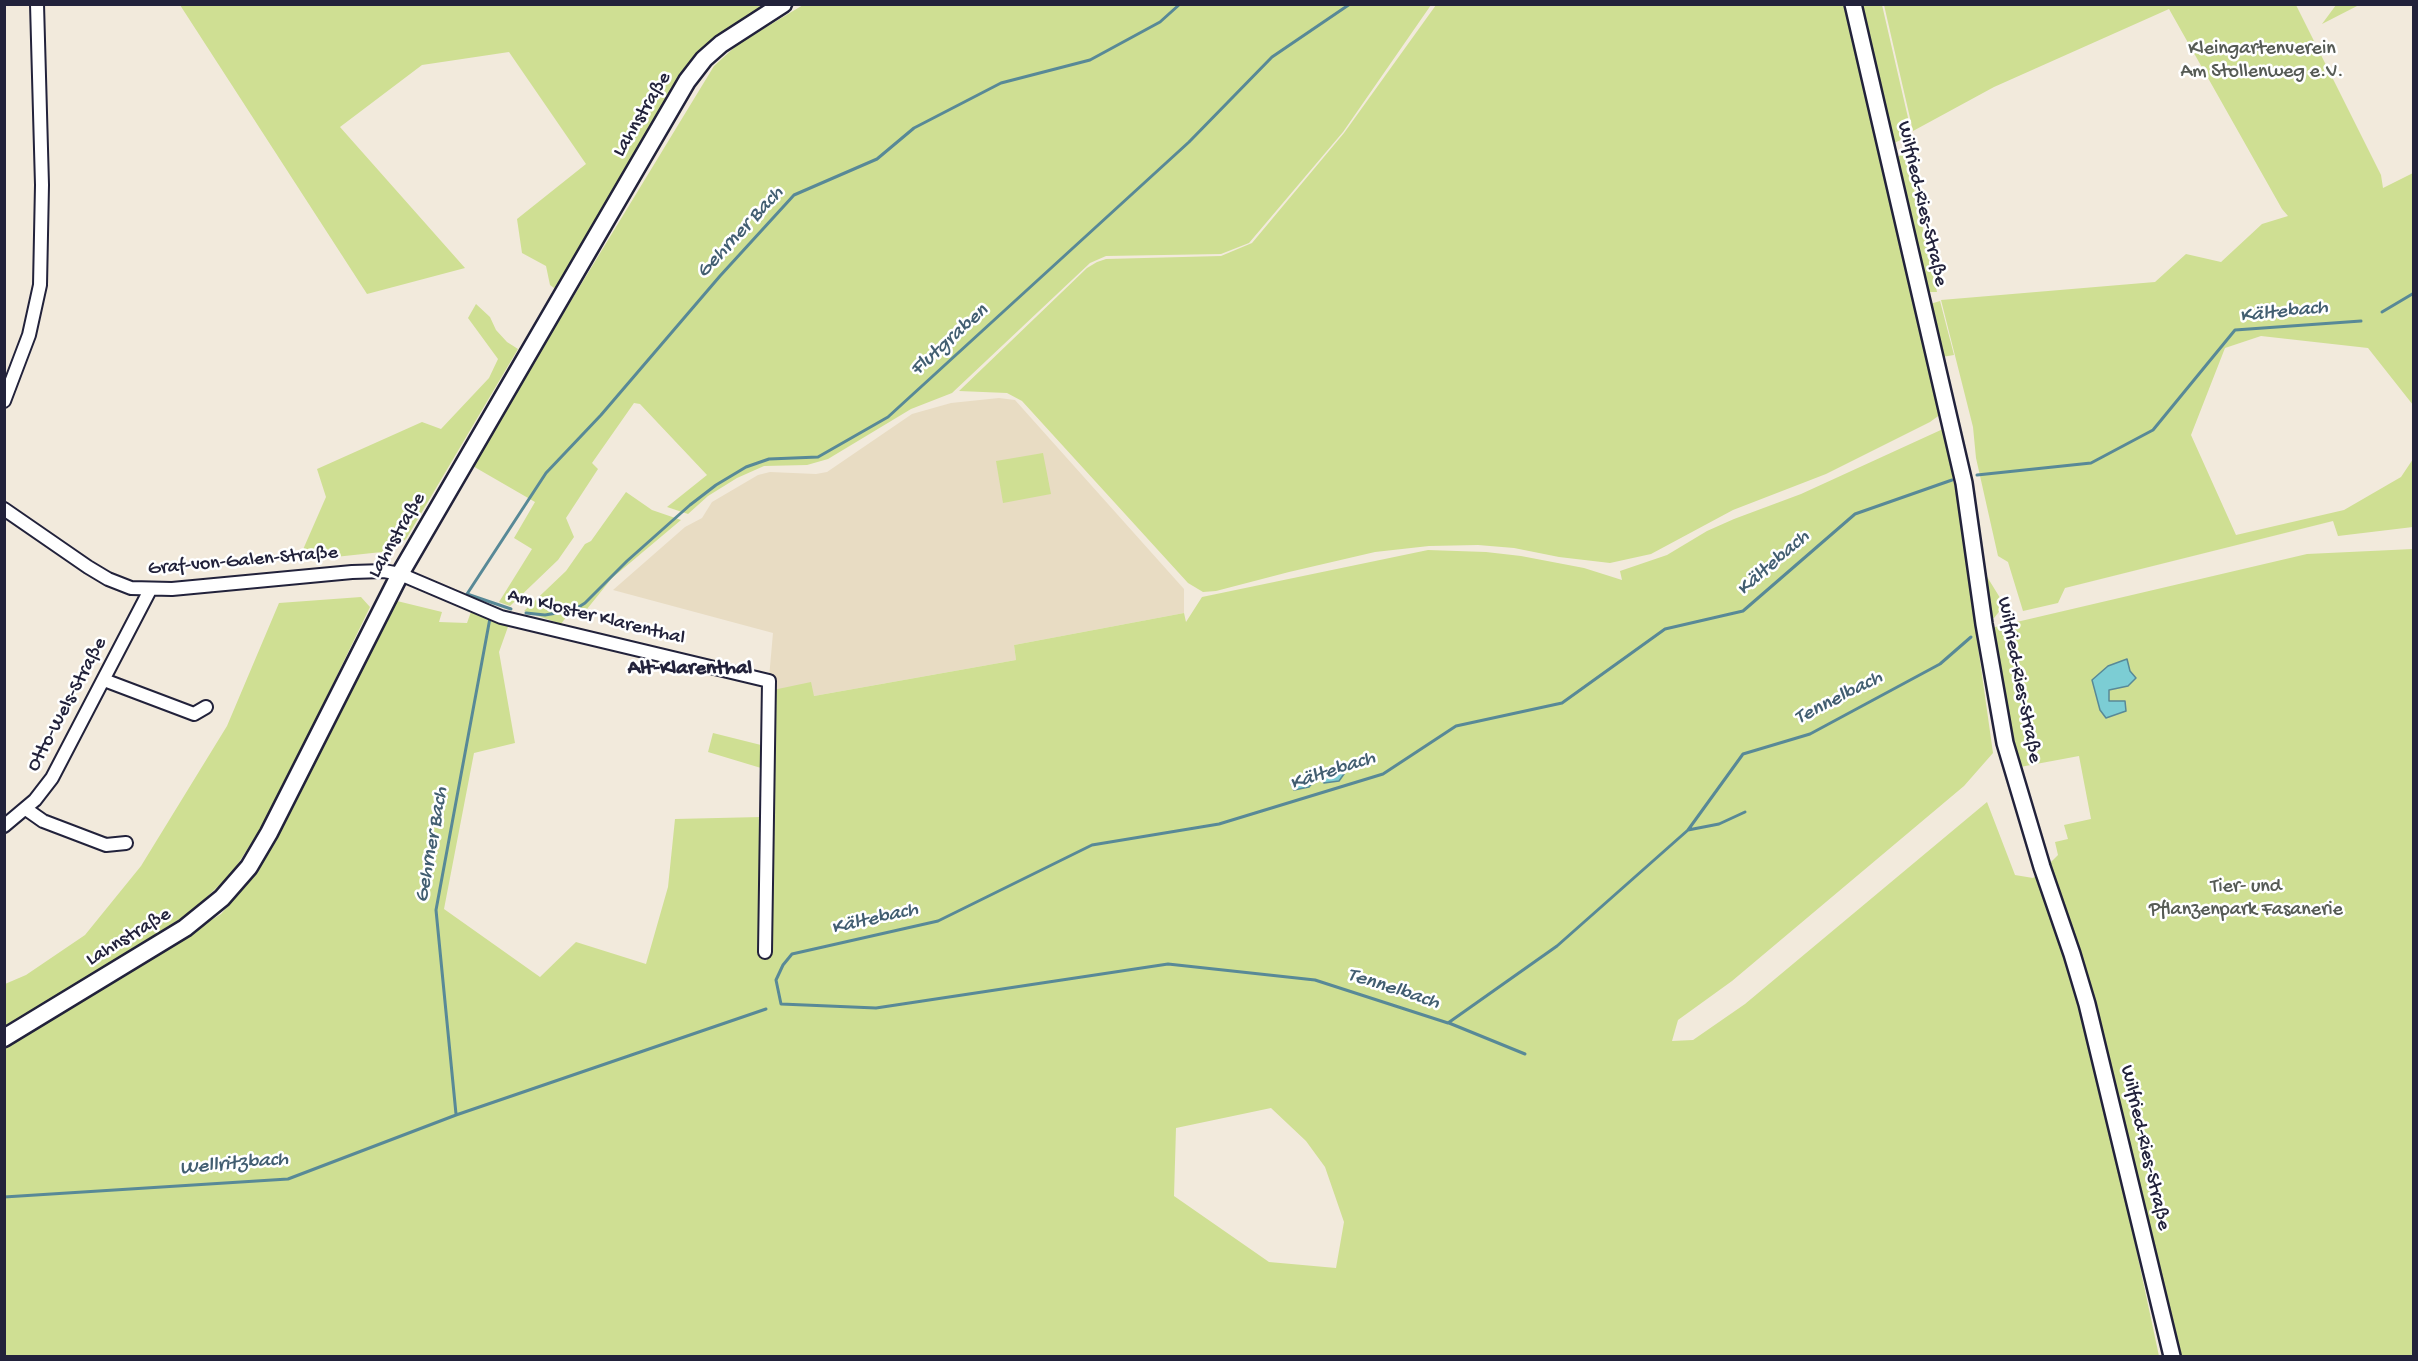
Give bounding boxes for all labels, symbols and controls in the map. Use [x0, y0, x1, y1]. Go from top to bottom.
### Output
park label: Kleingartenverein Am Stollenweg e.V. [2180, 38, 2344, 85]
street label: Lahnstraße [608, 68, 678, 162]
street label: Wilfried-Ries-Straße [1890, 119, 1952, 289]
water label: Gehrner Bach [692, 182, 790, 284]
water label: Kältebach [2239, 296, 2329, 330]
water label: Flutgraben [906, 299, 994, 383]
street label: Lahnstraße [364, 489, 432, 583]
water label: Kältebach [1732, 525, 1816, 603]
street label: Graf-von-Galen-Straße [147, 542, 339, 582]
street label: Am Kloster Klarenthal [505, 584, 687, 652]
street label: Wilfried-Ries-Straße [1990, 595, 2046, 765]
street label: Otto-Wels-Straße [23, 634, 113, 776]
district label: Alt-Klarenthal [628, 657, 752, 683]
water label: Tennelbach [1791, 666, 1887, 732]
water label: Kältebach [1287, 746, 1379, 798]
water label: Gehrner Bach [410, 785, 456, 905]
park label: Tier- und Pflanzenpark Fasanerie [2149, 876, 2343, 923]
water label: Kältebach [829, 898, 921, 942]
street label: Lahnstraße [82, 903, 176, 973]
water label: Tennelbach [1344, 963, 1442, 1017]
street label: Wilfried-Ries-Straße [2113, 1063, 2175, 1233]
water label: Wellritzbach [179, 1148, 289, 1182]

